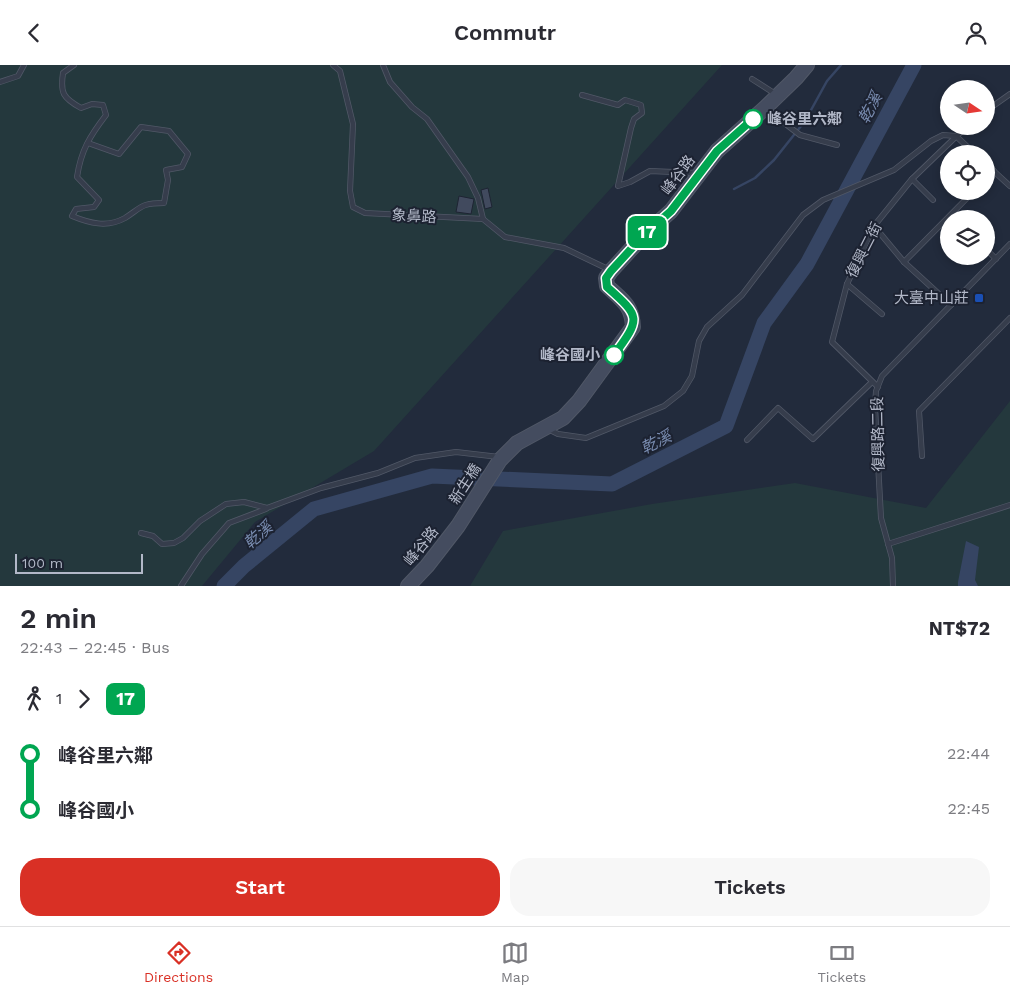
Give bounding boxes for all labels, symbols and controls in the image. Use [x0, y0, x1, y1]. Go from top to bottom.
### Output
icon: back [20, 19, 48, 47]
icon: person [962, 19, 990, 47]
text: Commutr [454, 20, 556, 45]
north arrow [940, 80, 995, 135]
map controls [940, 80, 995, 265]
water label: 乾溪 [854, 88, 887, 127]
marker: 峰谷里六鄰 [743, 109, 763, 129]
place label: 峰谷里六鄰 [767, 110, 842, 128]
button: locate [940, 145, 995, 200]
street label: 峰谷路 [657, 152, 699, 198]
street label: 象鼻路 [391, 206, 437, 226]
button: layers [940, 210, 995, 265]
line badge: 17 [624, 216, 670, 248]
street label: 復興二街 [842, 219, 886, 281]
text: 17 [638, 221, 656, 242]
place label: 大臺中山莊 [894, 289, 969, 307]
marker: 大臺中山莊 [973, 292, 985, 304]
marker: 峰谷國小 [604, 345, 624, 365]
place label: 峰谷國小 [540, 346, 601, 364]
street label: 復興路二段 [868, 396, 888, 472]
water label: 乾溪 [637, 425, 676, 458]
street label: 新生橋 [445, 460, 485, 508]
water label: 乾溪 [240, 516, 278, 553]
street label: 峰谷路 [400, 523, 442, 569]
scale bar [15, 551, 142, 574]
text: 100 m [22, 555, 63, 571]
text: 2 min [20, 602, 97, 635]
text: NT$72 [929, 617, 990, 640]
text: 22:43 – 22:45 · Bus [20, 638, 170, 657]
icon: walk [20, 685, 48, 713]
icon: forward [70, 685, 98, 713]
text: 17 [116, 688, 135, 709]
text: 1 [56, 689, 62, 708]
text: 峰谷里六鄰 [58, 744, 153, 767]
text: 22:44 [947, 744, 990, 763]
text: 峰谷國小 [58, 799, 134, 822]
text: 22:45 [948, 799, 990, 818]
button: Start [20, 858, 500, 916]
button: Tickets [510, 858, 990, 916]
tab: Directions [144, 939, 213, 985]
tab: Map [501, 939, 530, 985]
tab: Tickets [817, 939, 866, 985]

